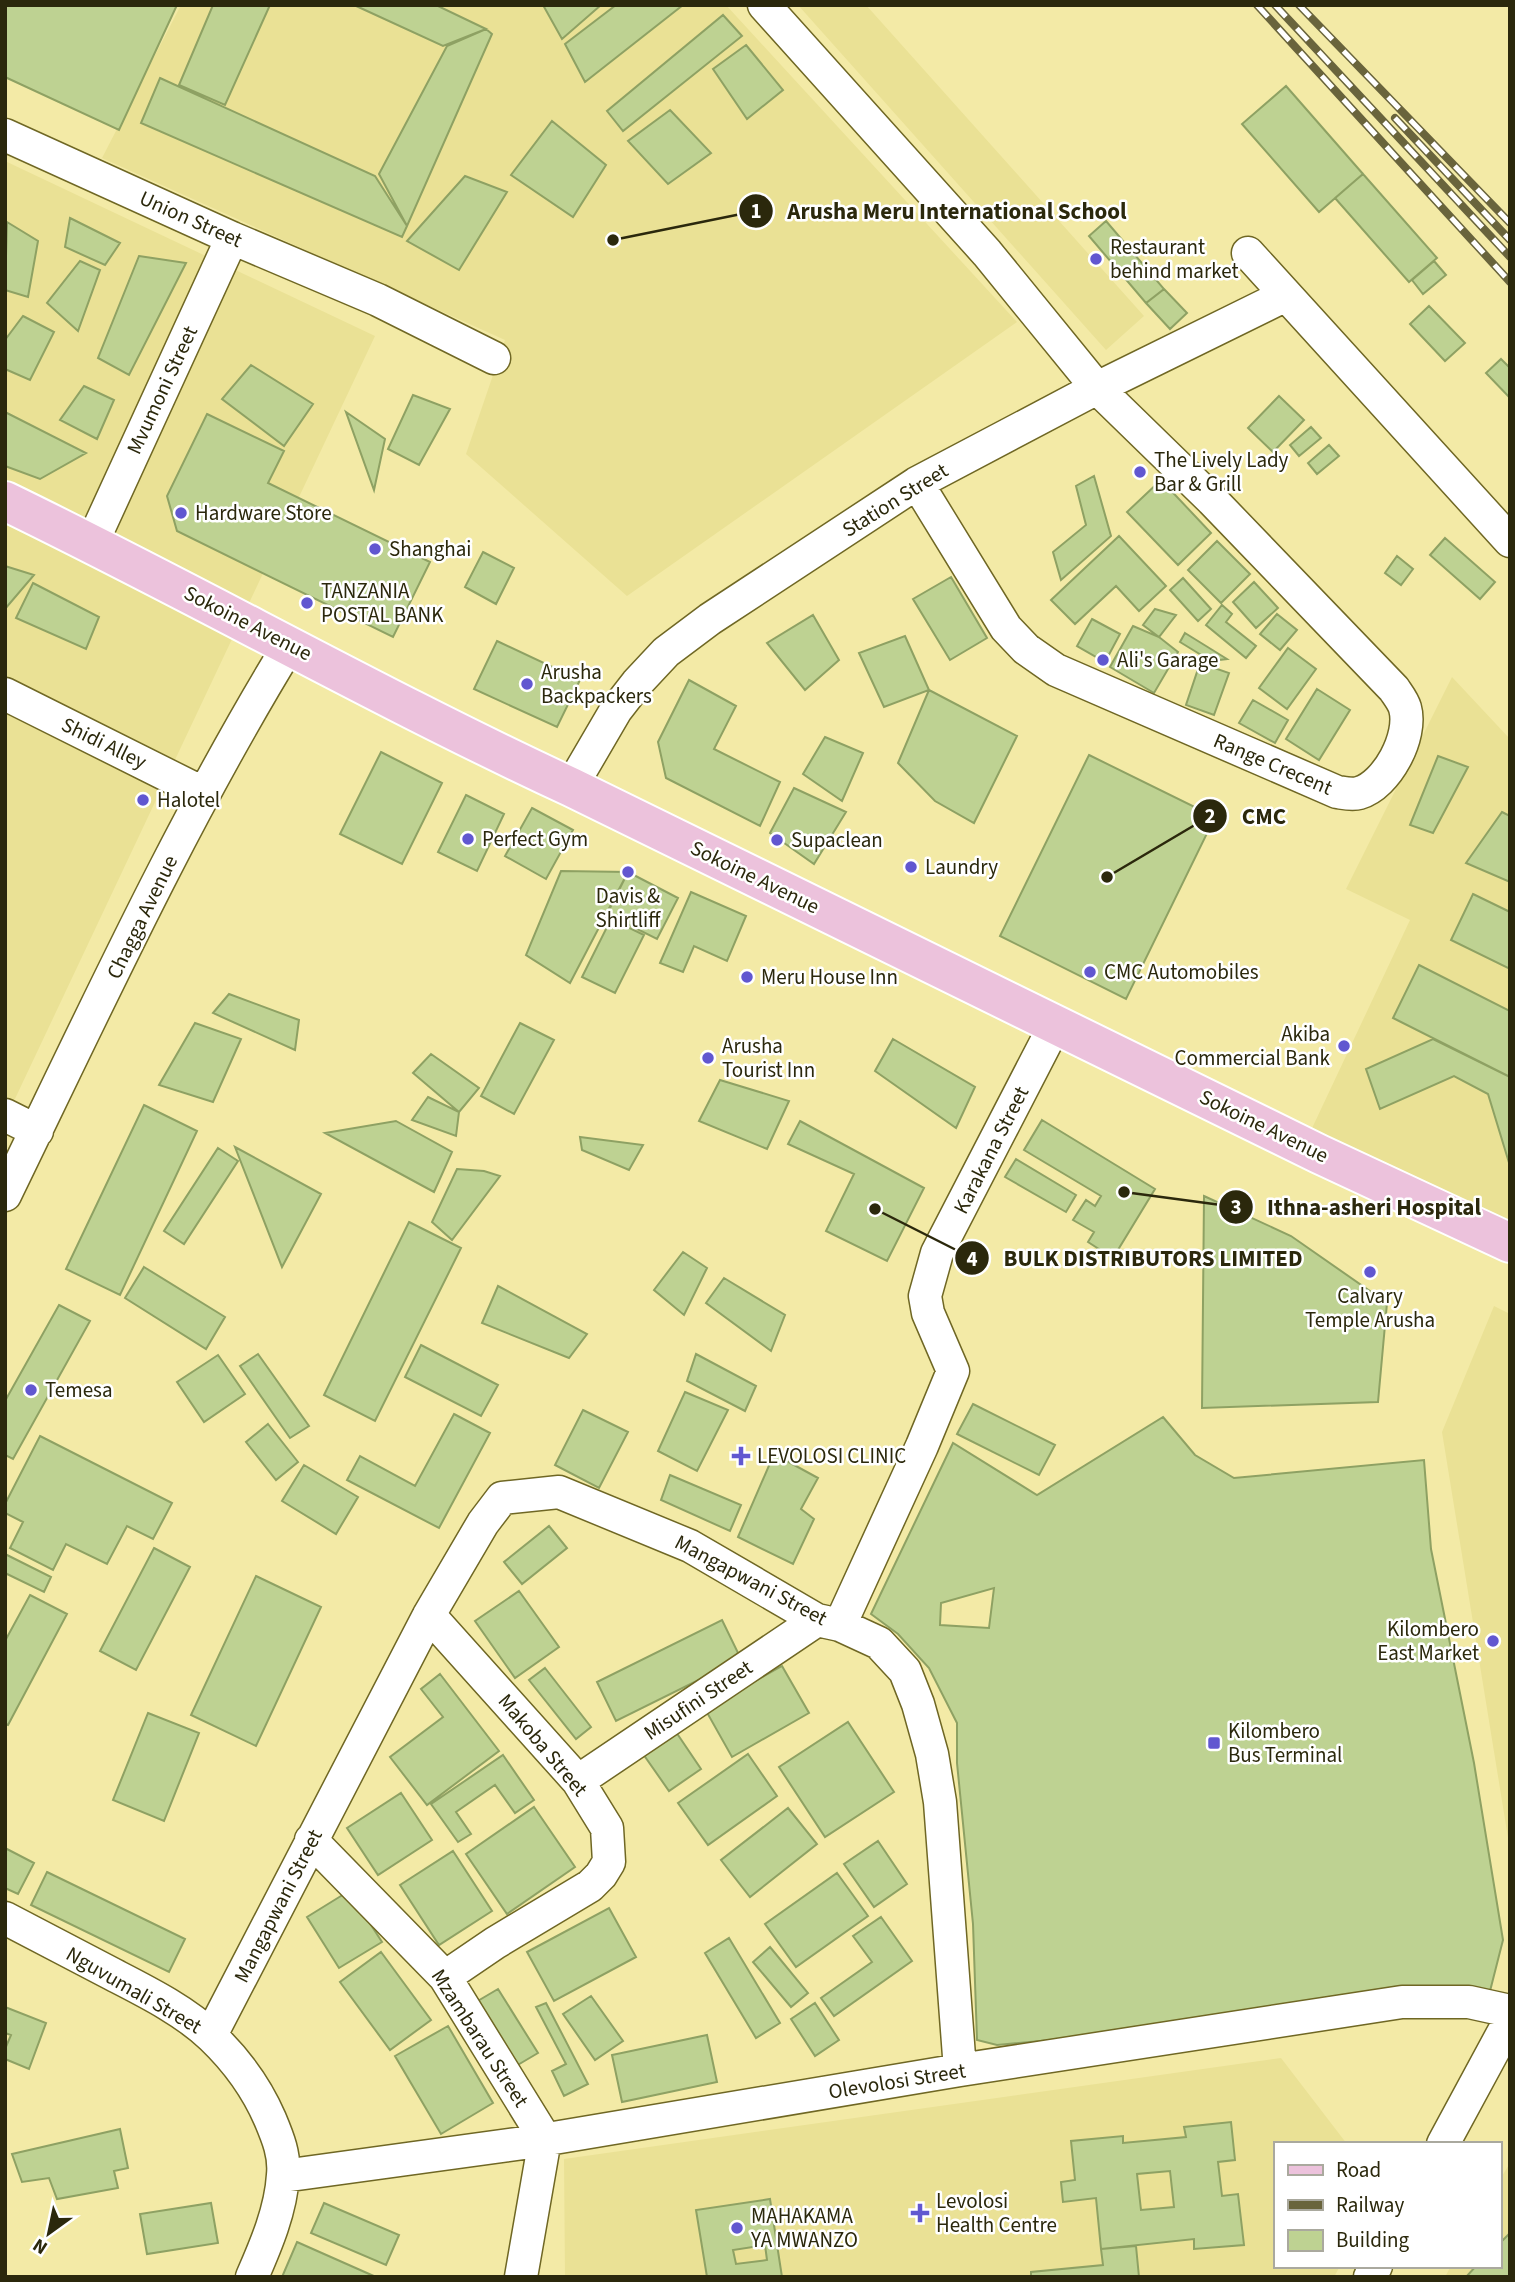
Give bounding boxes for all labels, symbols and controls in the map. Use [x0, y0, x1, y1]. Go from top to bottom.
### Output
street label: Union Street [135, 183, 247, 255]
callout: Arusha Meru International School [739, 189, 1141, 233]
text: Arusha Meru International School [786, 195, 1127, 228]
text: 1 [750, 196, 762, 226]
place label: Restaurant behind market [1110, 232, 1239, 286]
marker: Restaurant behind market [1088, 251, 1104, 267]
street label: Mvumoni Street [119, 321, 205, 459]
place label: The Lively Lady Bar & Grill [1154, 445, 1289, 499]
street label: Station Street [836, 456, 954, 544]
marker: The Lively Lady Bar & Grill [1132, 464, 1148, 480]
place label: Hardware Store [195, 498, 332, 528]
marker: Hardware Store [173, 505, 189, 521]
place label: Shanghai [389, 534, 471, 564]
marker: Shanghai [367, 541, 383, 557]
place label: TANZANIA POSTAL BANK [321, 576, 444, 630]
street label: Sokoine Avenue [179, 578, 317, 668]
marker: TANZANIA POSTAL BANK [299, 595, 315, 611]
place label: Ali's Garage [1117, 645, 1218, 675]
marker: Ali's Garage [1095, 652, 1111, 668]
place label: Arusha Backpackers [541, 657, 652, 711]
marker: Arusha Backpackers [519, 676, 535, 692]
street label: Shidi Alley [56, 710, 152, 777]
street label: Range Crecent [1209, 725, 1337, 803]
place label: Halotel [157, 785, 220, 815]
marker: Halotel [135, 792, 151, 808]
callout: CMC [1192, 794, 1300, 838]
text: CMC [1242, 800, 1286, 833]
text: 2 [1204, 801, 1216, 831]
place label: Perfect Gym [482, 824, 588, 854]
place label: Supaclean [791, 825, 883, 855]
marker: Perfect Gym [460, 831, 476, 847]
marker: Supaclean [769, 832, 785, 848]
street label: Sokoine Avenue [686, 833, 824, 921]
street label: Chagga Avenue [99, 850, 185, 984]
place label: Laundry [925, 852, 998, 882]
marker: Laundry [903, 859, 919, 875]
marker: Davis & Shirtliff [620, 864, 636, 880]
place label: Davis & Shirtliff [596, 881, 661, 935]
place label: CMC Automobiles [1104, 957, 1259, 987]
place label: Meru House Inn [761, 962, 898, 992]
marker: CMC Automobiles [1082, 964, 1098, 980]
marker: Meru House Inn [739, 969, 755, 985]
place label: Akiba Commercial Bank [1175, 1019, 1331, 1073]
place label: Arusha Tourist Inn [722, 1031, 815, 1085]
marker: Akiba Commercial Bank [1336, 1038, 1352, 1054]
marker: Arusha Tourist Inn [700, 1050, 716, 1066]
street label: Karakana Street [946, 1081, 1036, 1219]
street label: Sokoine Avenue [1195, 1082, 1333, 1170]
callout: Ithna-asheri Hospital [1218, 1185, 1496, 1229]
text: Ithna-asheri Hospital [1267, 1191, 1481, 1224]
text: 3 [1230, 1192, 1242, 1222]
callout: BULK DISTRIBUTORS LIMITED [954, 1236, 1316, 1280]
text: BULK DISTRIBUTORS LIMITED [1003, 1242, 1303, 1275]
text: 4 [966, 1244, 978, 1274]
marker: Calvary Temple Arusha [1362, 1264, 1378, 1280]
place label: Calvary Temple Arusha [1305, 1281, 1435, 1335]
place label: Temesa [45, 1375, 113, 1405]
marker: Temesa [23, 1382, 39, 1398]
place label: LEVOLOSI CLINIC [757, 1441, 906, 1471]
marker: LEVOLOSI CLINIC [731, 1446, 751, 1466]
street label: Mangapwani Street [669, 1527, 833, 1633]
place label: Kilombero East Market [1377, 1614, 1479, 1668]
marker: Kilombero East Market [1485, 1633, 1501, 1649]
street label: Misufini Street [638, 1652, 758, 1748]
street label: Makoba Street [491, 1687, 595, 1803]
place label: Kilombero Bus Terminal [1228, 1716, 1342, 1770]
marker: Kilombero Bus Terminal [1206, 1735, 1222, 1751]
street label: Mangapwani Street [226, 1824, 330, 1988]
street label: Nguvumali Street [61, 1939, 207, 2041]
street label: Mzambarau Street [424, 1963, 536, 2113]
street label: Olevolosi Street [826, 2055, 968, 2107]
legend [1274, 2142, 1501, 2268]
text: Road [1336, 2155, 1381, 2185]
place label: Levolosi Health Centre [936, 2186, 1057, 2240]
text: Railway [1336, 2190, 1404, 2220]
north arrow [14, 2198, 84, 2268]
place label: MAHAKAMA YA MWANZO [750, 2201, 858, 2255]
marker: Levolosi Health Centre [910, 2203, 930, 2223]
marker: MAHAKAMA YA MWANZO [729, 2220, 745, 2236]
text: Building [1336, 2225, 1410, 2255]
text: N [28, 2231, 53, 2261]

